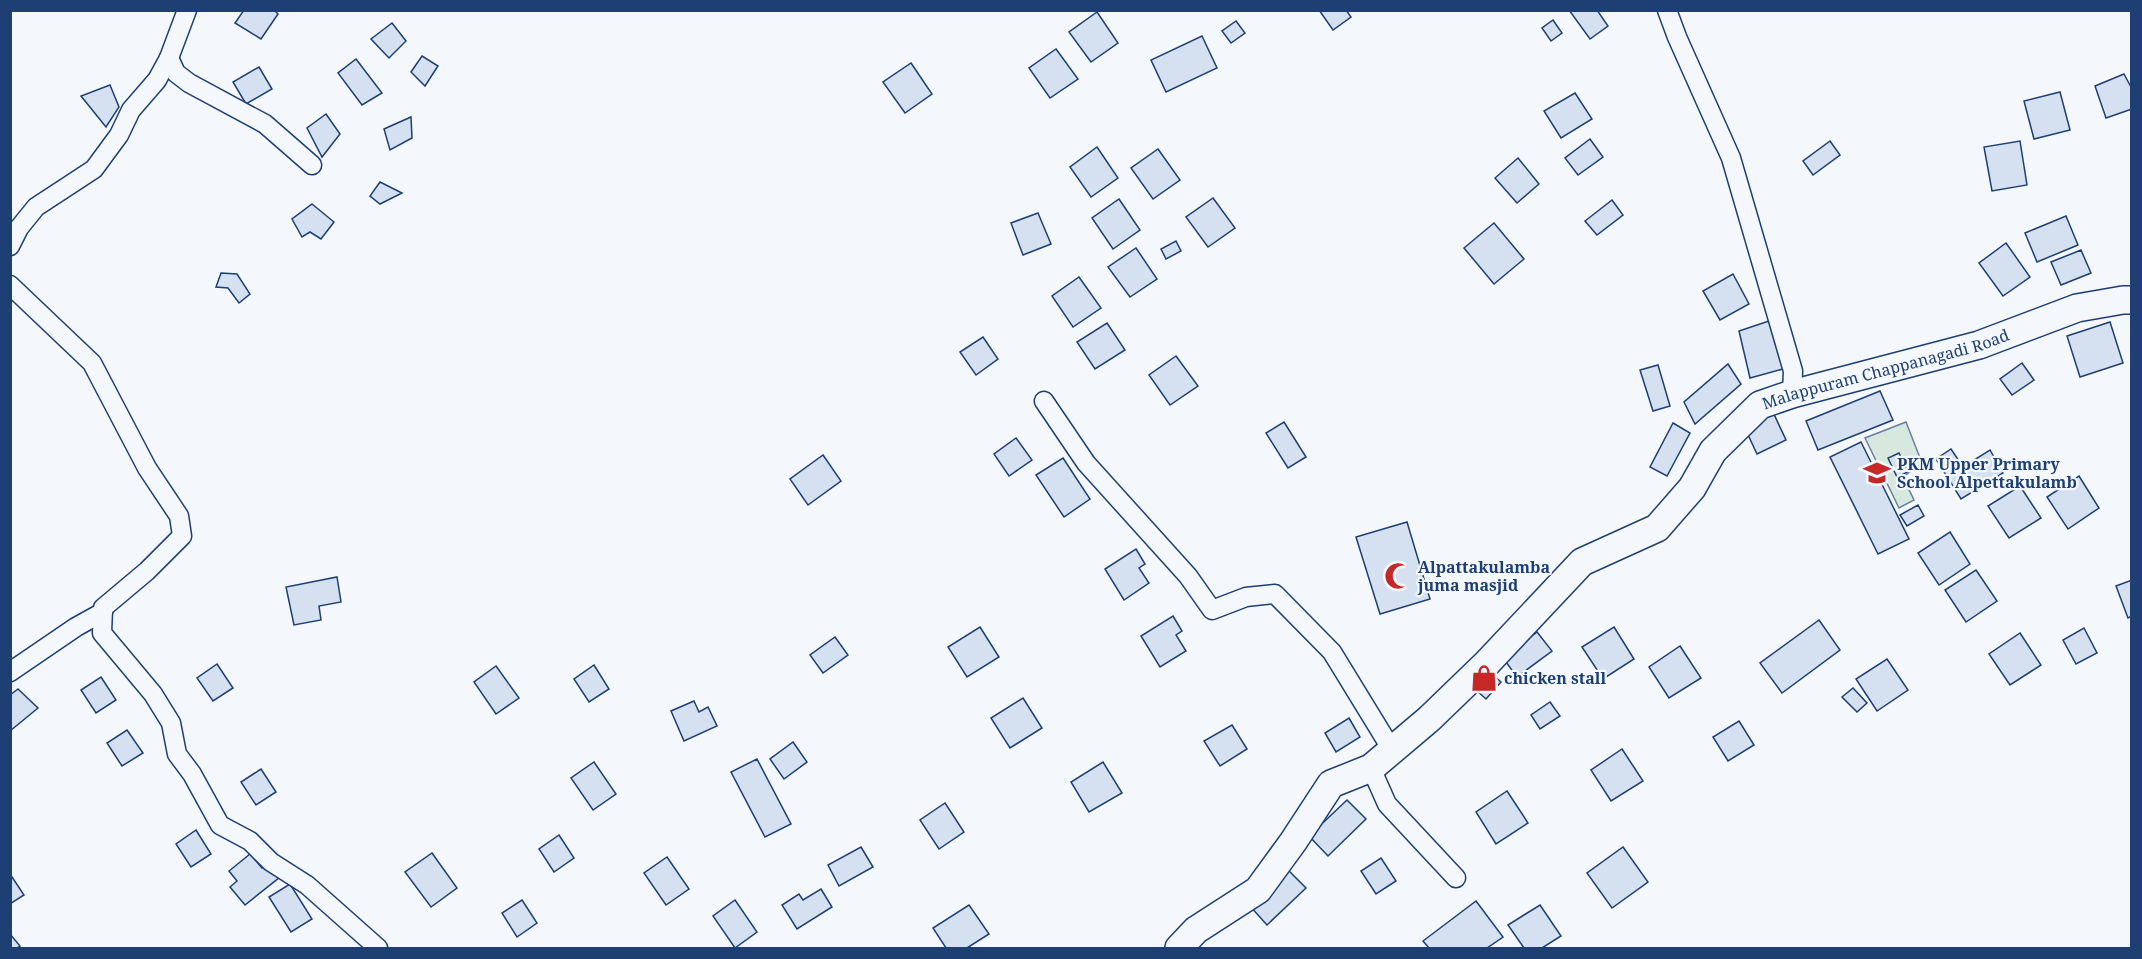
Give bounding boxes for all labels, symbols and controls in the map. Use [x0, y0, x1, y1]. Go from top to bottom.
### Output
street label: Malappuram Chappanagadi Road [1759, 324, 2012, 415]
place label: PKM Upper Primary School Alpettakulamb [1897, 453, 2077, 493]
school or university icon: PKM Upper Primary School Alpettakulamb [1862, 458, 1892, 488]
place label: Alpattakulamba juma masjid [1417, 556, 1550, 596]
mosque icon: Alpattakulamba juma masjid [1383, 561, 1413, 591]
shop icon: chicken stall [1469, 663, 1499, 693]
place label: chicken stall [1504, 667, 1606, 689]

